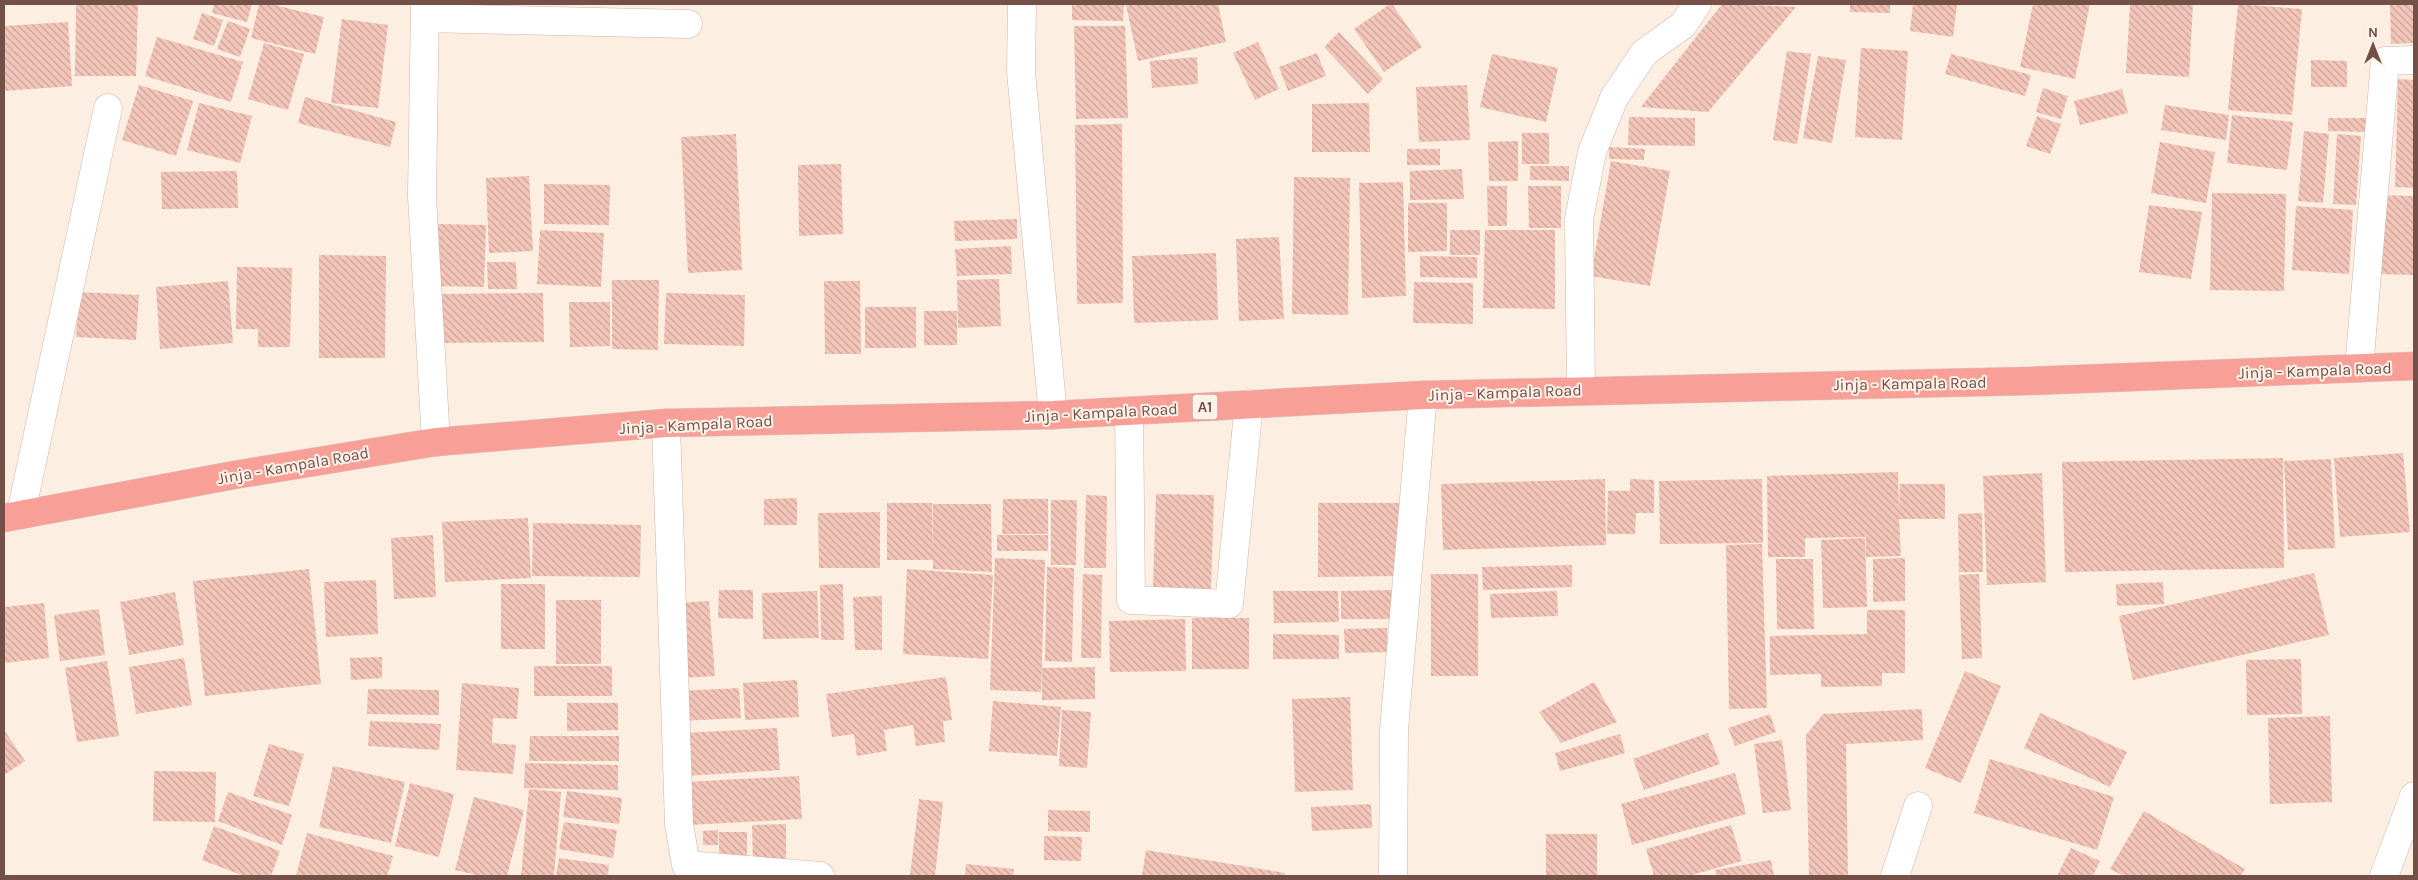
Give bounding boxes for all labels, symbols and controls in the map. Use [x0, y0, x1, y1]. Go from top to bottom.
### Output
north arrow [2348, 20, 2398, 70]
text: N [2368, 24, 2378, 41]
street label: Jinja - Kampala Road [2238, 358, 2392, 383]
street label: Jinja - Kampala Road [1833, 373, 1987, 394]
street label: Jinja - Kampala Road [1428, 380, 1582, 405]
road number: A1 [1192, 394, 1218, 420]
street label: Jinja - Kampala Road [1024, 399, 1178, 426]
street label: Jinja - Kampala Road [619, 411, 773, 438]
street label: Jinja - Kampala Road [216, 443, 370, 488]

